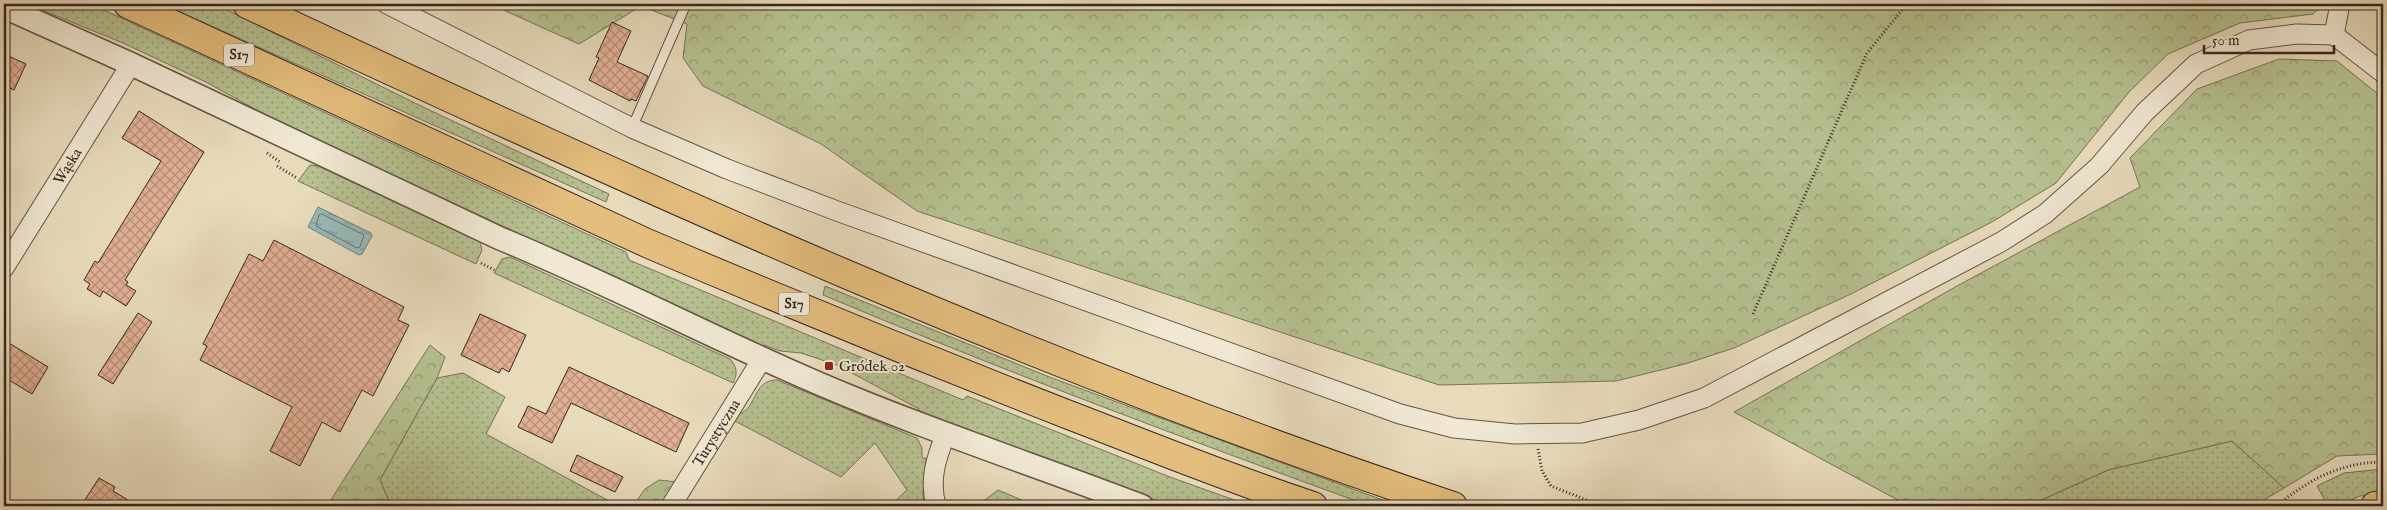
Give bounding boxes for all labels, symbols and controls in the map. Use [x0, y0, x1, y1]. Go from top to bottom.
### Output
scale bar [2204, 22, 2334, 54]
text: 50 m [2212, 31, 2240, 50]
road number: S17 [224, 44, 254, 66]
street label: Wąska [49, 144, 86, 188]
road number: S17 [779, 292, 809, 316]
place label: Gródek 02 [839, 357, 905, 376]
marker: Gródek 02 [823, 360, 835, 372]
street label: Turystyczna [688, 395, 745, 470]

